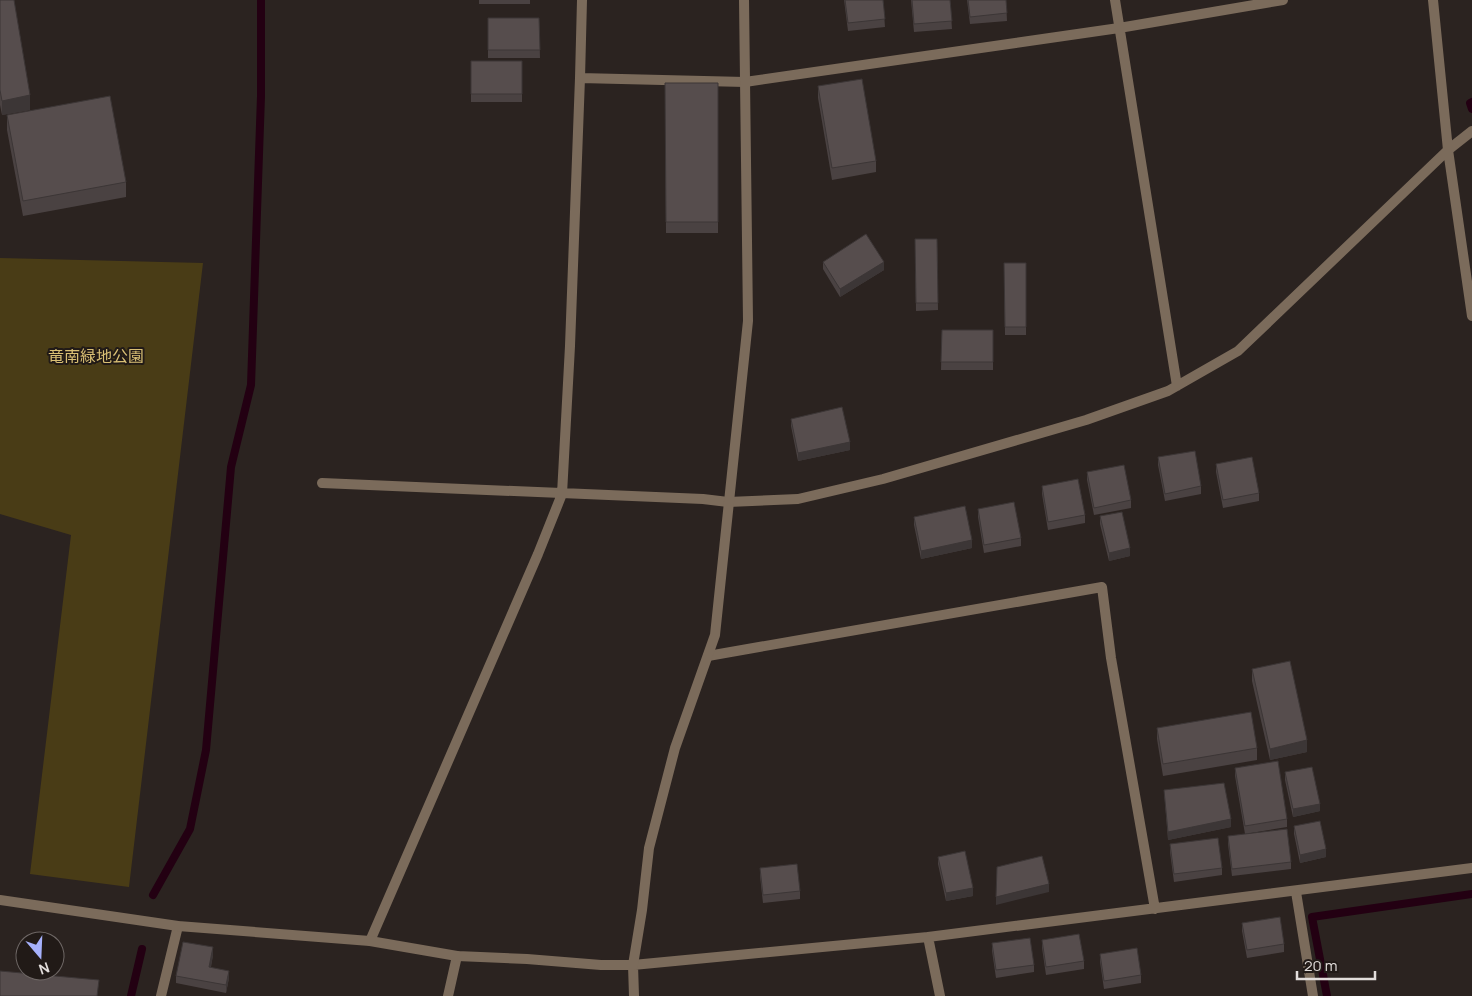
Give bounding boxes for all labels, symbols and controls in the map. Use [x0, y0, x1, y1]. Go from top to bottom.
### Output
park label: 竜南緑地公園 [48, 345, 144, 367]
north arrow [15, 931, 65, 981]
scale bar [1297, 948, 1374, 980]
text: 20 m [1304, 955, 1337, 976]
text: N [37, 958, 52, 979]

